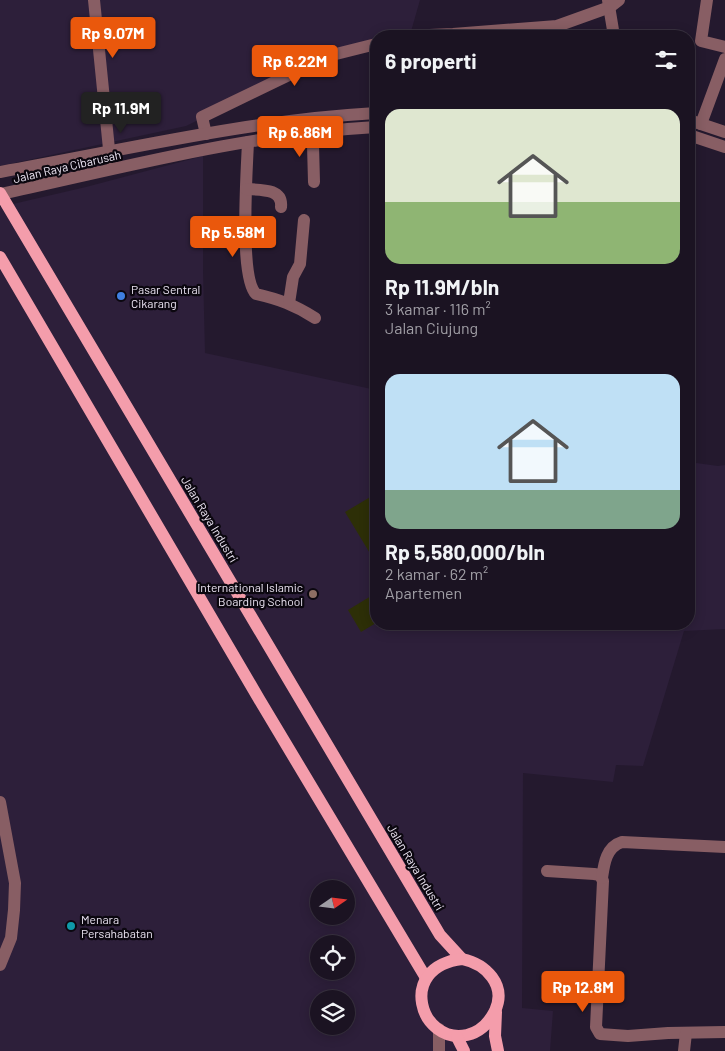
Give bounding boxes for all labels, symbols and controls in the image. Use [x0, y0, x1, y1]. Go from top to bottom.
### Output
pin: Rp 9.07M [61, 17, 165, 59]
text: Rp 9.07M [81, 23, 145, 42]
pin: Rp 6.22M [243, 44, 347, 87]
icon: filters [652, 46, 680, 74]
text: 6 properti [385, 48, 477, 73]
text: Rp 6.22M [263, 51, 327, 70]
pin: Rp 11.9M [69, 92, 173, 134]
text: Rp 11.9M [92, 98, 150, 117]
pin: Rp 6.86M [248, 116, 352, 158]
text: Rp 6.86M [268, 122, 332, 141]
icon: home [488, 141, 578, 231]
street label: Jalan Raya Cibarusah [12, 147, 122, 185]
pin: Rp 5.58M [181, 216, 285, 258]
text: Rp 5.58M [201, 222, 265, 241]
text: Rp 11.9M/bln [385, 274, 499, 299]
place label: Pasar Sentral Cikarang [131, 282, 200, 310]
marker: Pasar Sentral Cikarang [115, 290, 127, 302]
text: 3 kamar · 116 m² [385, 299, 491, 318]
text: Jalan Ciujung [385, 318, 478, 337]
icon: home [488, 406, 578, 496]
street label: Jalan Raya Industri [179, 473, 241, 565]
text: Rp 5,580,000/bln [385, 539, 545, 564]
text: 2 kamar · 62 m² [385, 564, 488, 583]
place label: International Islamic Boarding School [197, 580, 303, 608]
text: Apartemen [385, 583, 462, 602]
marker: International Islamic Boarding School [307, 588, 319, 600]
street label: Jalan Raya Industri [385, 821, 447, 913]
north arrow [310, 880, 355, 925]
map controls [310, 880, 355, 1035]
place label: Menara Persahabatan [81, 912, 153, 940]
marker: Menara Persahabatan [65, 920, 77, 932]
button: locate [310, 935, 355, 980]
pin: Rp 12.8M [531, 970, 635, 1013]
text: Rp 12.8M [552, 977, 614, 996]
button: layers [310, 990, 355, 1035]

